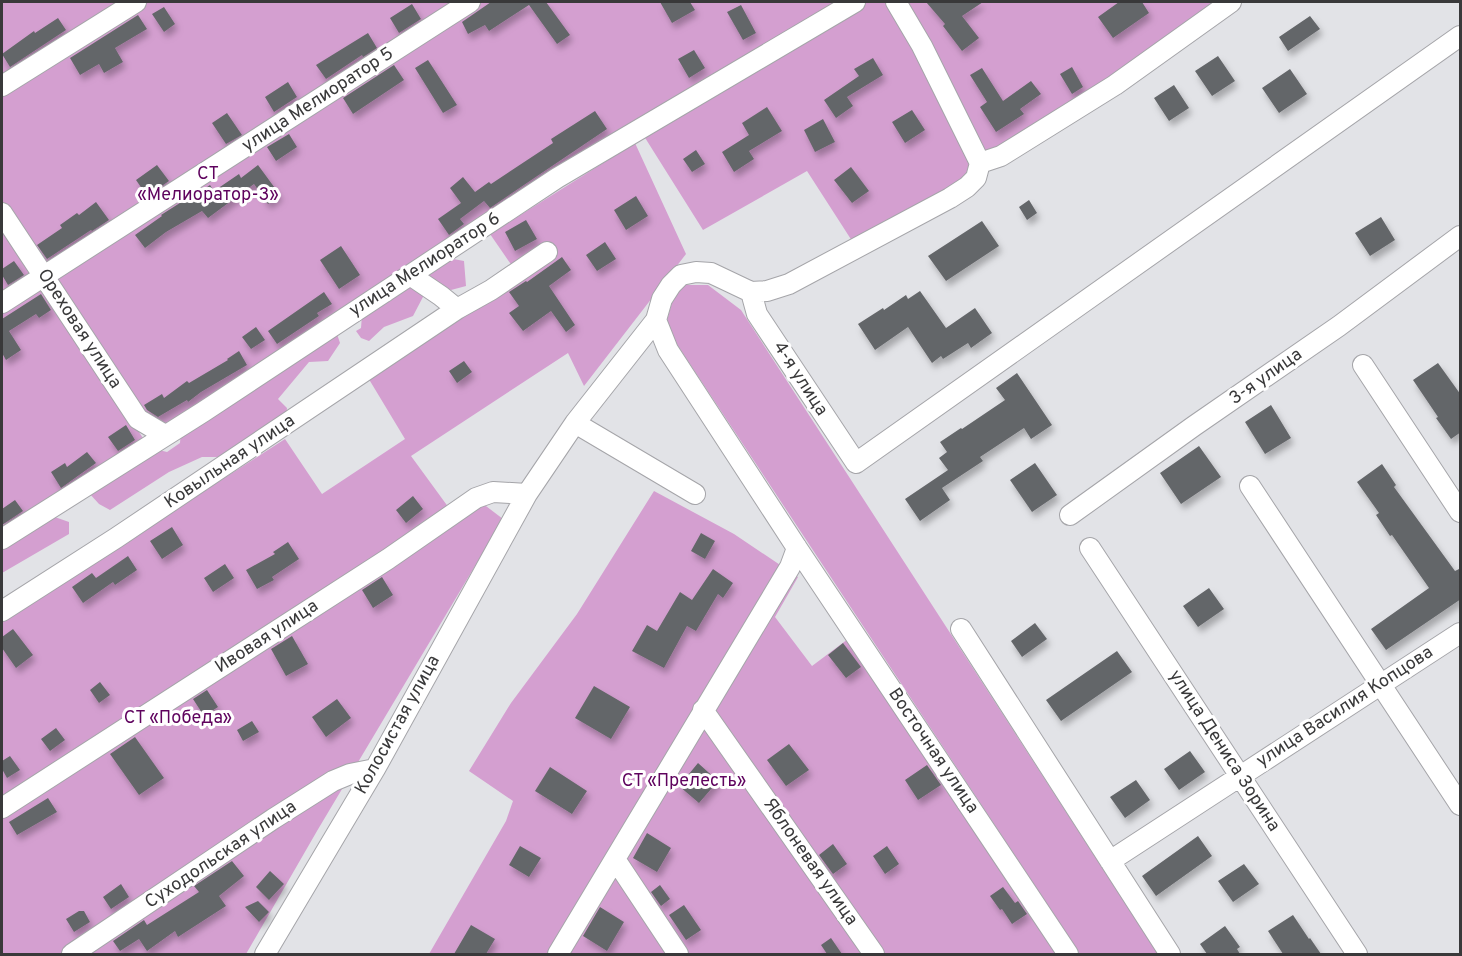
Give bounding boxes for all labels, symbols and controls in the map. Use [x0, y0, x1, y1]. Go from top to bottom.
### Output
street label: улица Мелиоратор 5 [238, 42, 398, 158]
park label: СТ «Мелиоратор-3» [137, 163, 279, 207]
street label: улица Мелиоратор 6 [345, 208, 505, 322]
street label: Ореховая улица [32, 265, 126, 393]
street label: 4-я улица [767, 337, 833, 421]
street label: 3-я улица [1225, 344, 1307, 410]
street label: Ковыльная улица [160, 410, 300, 514]
street label: Ивовая улица [211, 595, 323, 679]
street label: улица Василия Копцова [1252, 641, 1438, 773]
street label: Колосистая улица [350, 651, 446, 799]
street label: улица Дениса Зорина [1163, 666, 1285, 836]
street label: Восточная улица [882, 684, 984, 818]
park label: СТ «Победа» [124, 707, 232, 730]
park label: СТ «Прелесть» [622, 770, 746, 793]
street label: Яблоневая улица [757, 794, 863, 930]
street label: Суходольская улица [141, 796, 301, 914]

